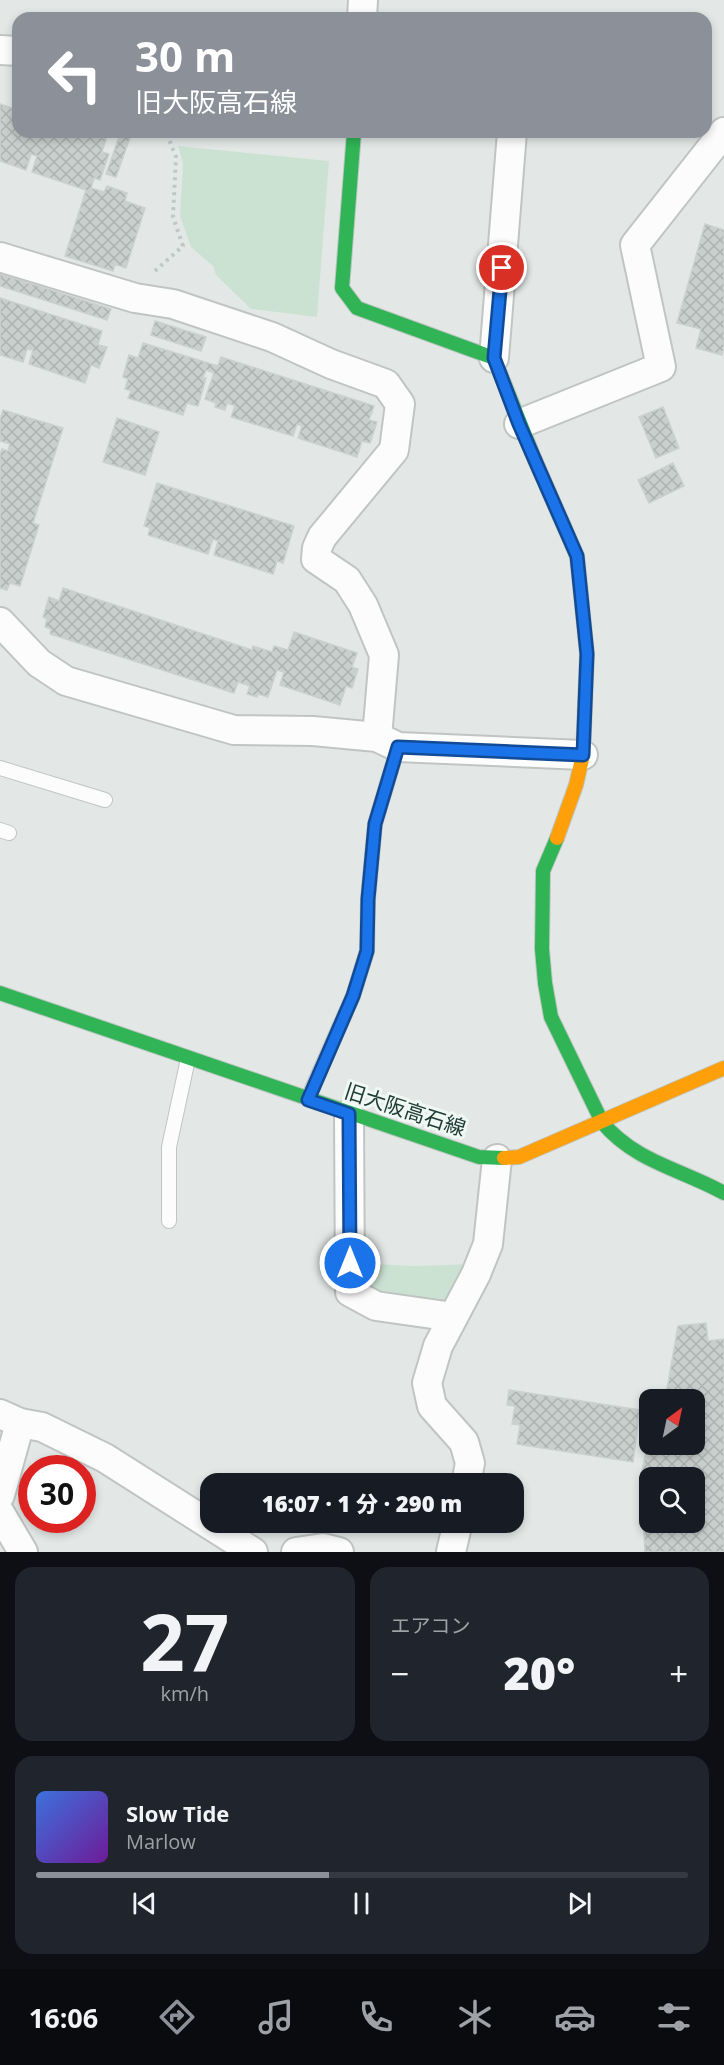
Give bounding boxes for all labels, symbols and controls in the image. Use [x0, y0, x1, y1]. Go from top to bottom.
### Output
text: 30 m [135, 27, 235, 84]
icon: left [36, 36, 114, 114]
text: 旧大阪高石線 [135, 83, 297, 120]
pin [476, 242, 527, 293]
icon: arrive [485, 251, 518, 284]
street label: 旧大阪高石線 [341, 1076, 470, 1142]
position arrow [318, 1231, 382, 1295]
north arrow [639, 1389, 705, 1455]
map controls [639, 1389, 705, 1533]
speed limit sign: 30 [18, 1455, 96, 1533]
button: search [639, 1467, 705, 1533]
text: 16:07 · 1 分 · 290 m [262, 1488, 462, 1518]
text: 27 [140, 1588, 229, 1694]
text: エアコン [391, 1612, 471, 1639]
text: 20° [503, 1642, 575, 1703]
text: − [391, 1651, 409, 1696]
text: + [669, 1651, 688, 1696]
text: km/h [160, 1680, 209, 1707]
text: Slow Tide [126, 1798, 229, 1828]
text: Marlow [126, 1828, 196, 1855]
icon: previous [128, 1887, 161, 1920]
icon: pause [345, 1887, 378, 1920]
icon: next [563, 1887, 596, 1920]
icon: directions [156, 1996, 198, 2038]
icon: music [255, 1996, 297, 2038]
icon: phone [355, 1996, 397, 2038]
icon: climate [454, 1996, 496, 2038]
icon: car [554, 1996, 596, 2038]
icon: filters [653, 1996, 695, 2038]
text: 16:06 [29, 1999, 98, 2036]

